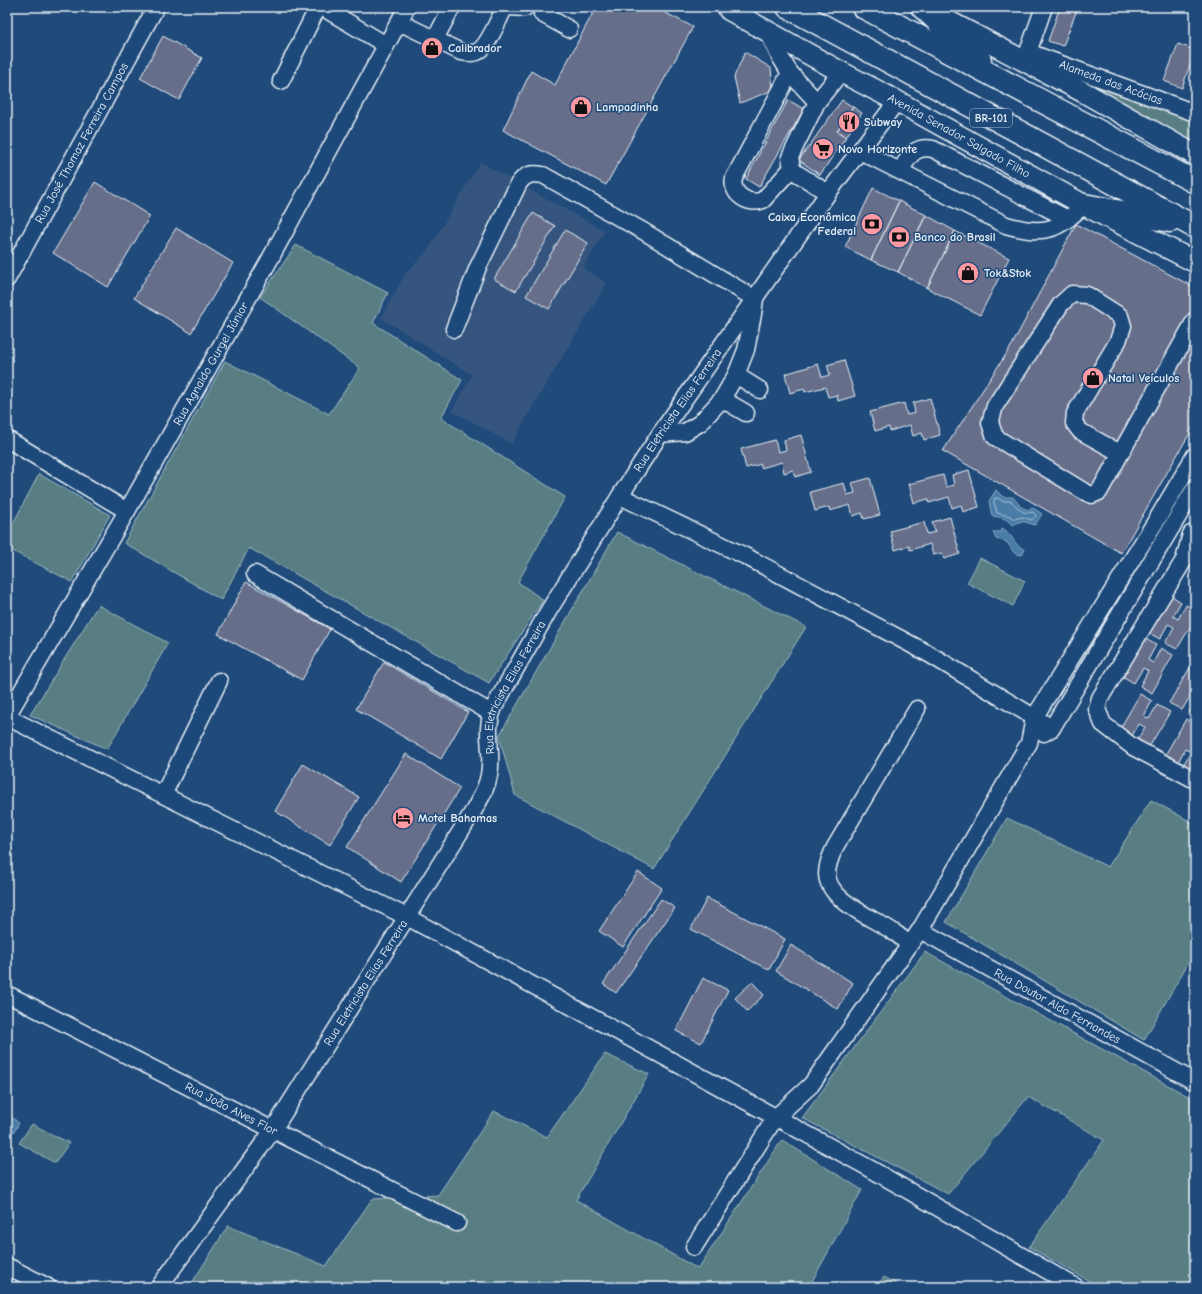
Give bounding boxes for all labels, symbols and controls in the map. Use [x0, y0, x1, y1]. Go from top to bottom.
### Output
shop icon: Calibrador [419, 35, 445, 61]
place label: Calibrador [448, 41, 501, 55]
street label: Alameda das Acácias [1057, 57, 1164, 107]
street label: Rua José Thomaz Ferreira Campos [32, 60, 131, 226]
street label: Avenida Senador Salgado Filho [885, 90, 1033, 181]
shop icon: Lampadinha [568, 94, 594, 120]
place label: Lampadinha [596, 100, 658, 114]
restaurant icon: Subway [836, 109, 862, 135]
road number: BR-101 [970, 109, 1012, 127]
place label: Subway [864, 115, 903, 129]
supermarket icon: Novo Horizonte [810, 136, 836, 162]
place label: Novo Horizonte [838, 142, 917, 156]
place label: Caixa Econômica Federal [768, 210, 856, 238]
bank icon: Caixa Econômica Federal [859, 211, 885, 237]
bank icon: Banco do Brasil [886, 224, 912, 250]
place label: Banco do Brasil [914, 230, 996, 244]
shop icon: Tok&Stok [955, 260, 981, 286]
place label: Tok&Stok [984, 266, 1031, 280]
street label: Rua Agnaldo Gurgel Júnior [170, 299, 251, 428]
street label: Rua Eletricista Elias Ferreira [630, 346, 724, 474]
shop icon: Natal Veículos [1080, 365, 1106, 391]
place label: Natal Veículos [1108, 371, 1179, 385]
street label: Rua Eletricista Elias Ferreira [482, 618, 548, 755]
hotel icon: Motel Bahamas [390, 805, 416, 831]
place label: Motel Bahamas [418, 811, 497, 825]
street label: Rua Eletricista Elias Ferreira [321, 917, 410, 1048]
street label: Rua Doutor Aldo Fernandes [992, 965, 1123, 1046]
street label: Rua João Alves Flor [183, 1079, 280, 1138]

